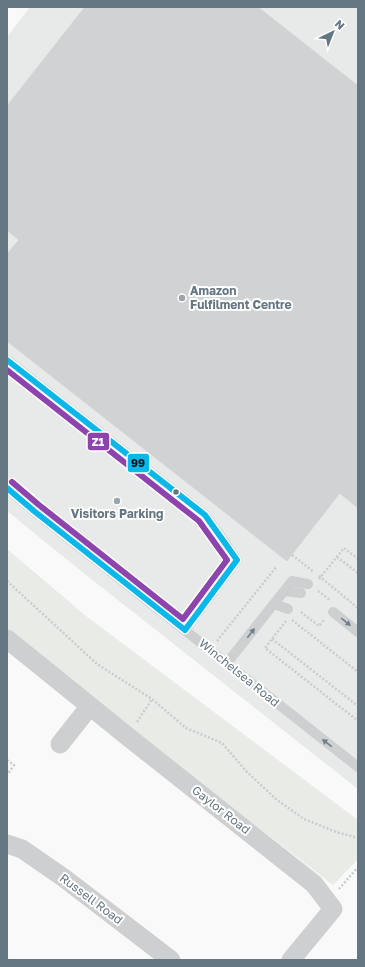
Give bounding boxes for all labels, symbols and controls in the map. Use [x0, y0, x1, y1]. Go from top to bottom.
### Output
north arrow [313, 12, 353, 52]
text: N [333, 17, 348, 32]
place label: Amazon Fulfilment Centre [190, 283, 292, 312]
marker: Amazon Fulfilment Centre [177, 293, 187, 303]
line badge: Z1 [87, 432, 110, 451]
text: Z1 [92, 435, 105, 448]
line badge: 99 [127, 453, 150, 473]
text: 99 [131, 456, 145, 469]
unlabelled marker [171, 487, 181, 497]
marker: Visitors Parking [112, 496, 122, 506]
place label: Visitors Parking [71, 506, 163, 521]
one-way arrow [340, 618, 351, 627]
one-way arrow [247, 627, 255, 638]
street label: Winchelsea Road [196, 636, 283, 710]
one-way arrow [322, 738, 333, 747]
street label: Gaylor Road [189, 782, 253, 837]
street label: Russell Road [57, 870, 126, 927]

